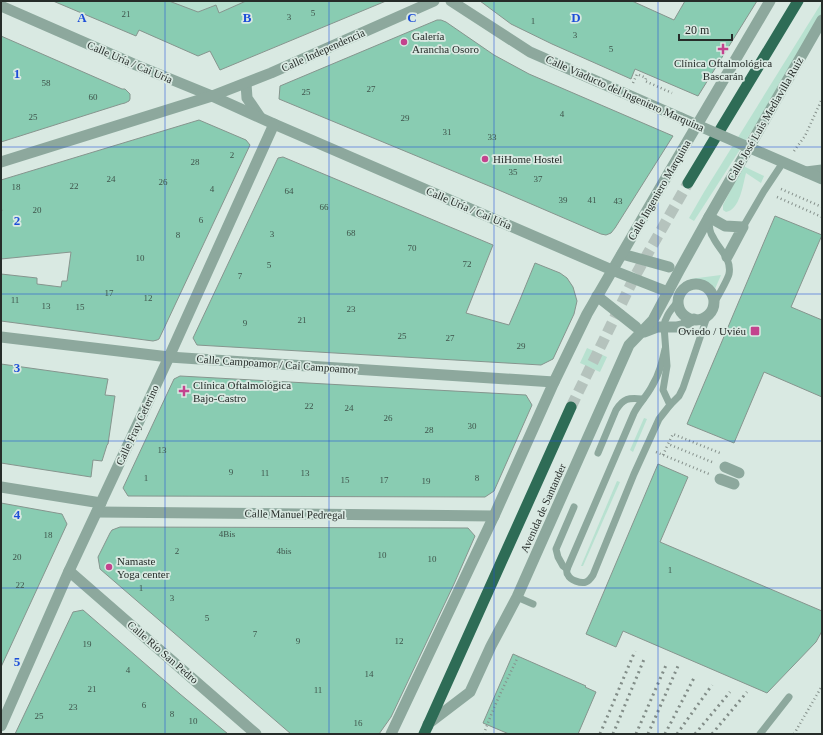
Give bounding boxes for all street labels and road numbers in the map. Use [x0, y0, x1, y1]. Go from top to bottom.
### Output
street label: Calle Independencia [279, 26, 367, 74]
street label: Calle Uría / Cai Uría [85, 39, 175, 85]
street label: Calle Viaducto del Ingeniero Marquina [544, 53, 706, 134]
street label: Calle José Luis Mediavilla Ruiz [725, 55, 806, 183]
street label: Calle Ingeniero Marquina [625, 138, 693, 242]
street label: Calle Uría / Cai Uría [424, 185, 514, 231]
street label: Calle Campoamor / Cai Campoamor [196, 352, 358, 376]
street label: Calle Fray Ceferino [113, 382, 161, 467]
street label: Avenida de Santander [518, 461, 568, 554]
street label: Calle Manuel Pedregal [244, 507, 346, 521]
street label: Calle Río San Pedro [125, 618, 201, 686]

